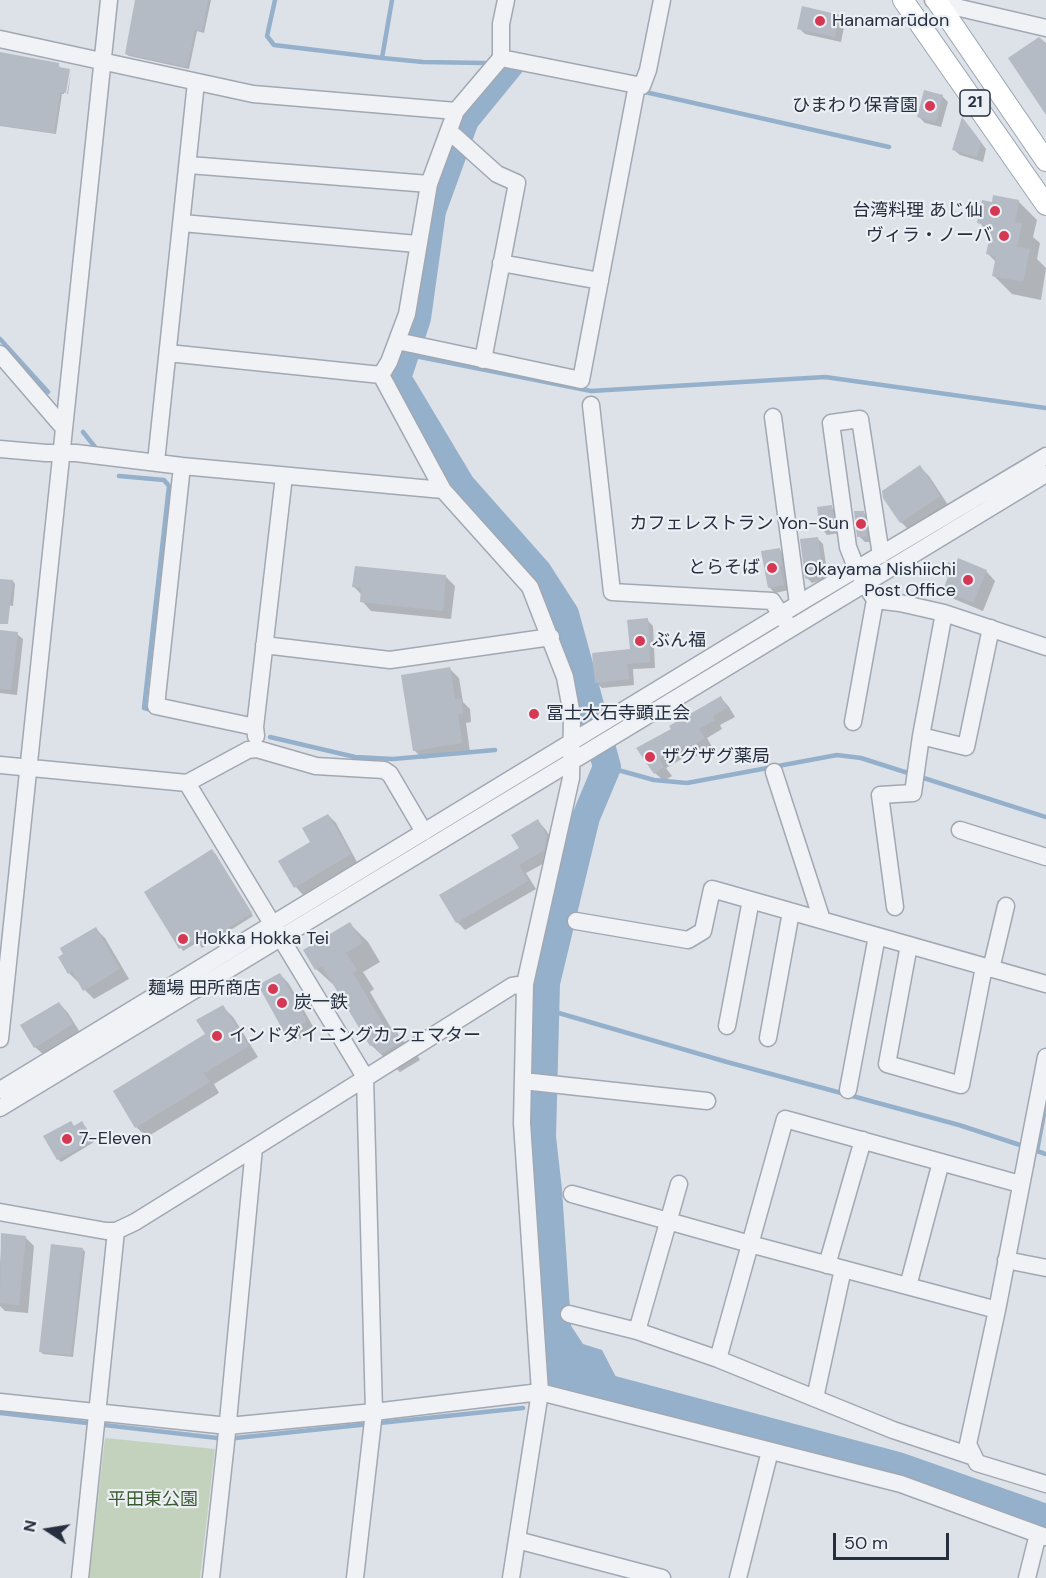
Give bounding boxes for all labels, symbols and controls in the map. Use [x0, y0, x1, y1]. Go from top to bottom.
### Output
place label: Hanamarūdon [832, 10, 949, 32]
marker: Hanamarūdon [813, 14, 827, 28]
road number: 21 [960, 90, 990, 116]
place label: ひまわり保育園 [792, 95, 918, 117]
marker: ひまわり保育園 [923, 99, 937, 113]
place label: 台湾料理 あじ仙 [852, 200, 983, 222]
marker: 台湾料理 あじ仙 [988, 204, 1002, 218]
place label: ヴィラ・ノーバ [866, 225, 992, 247]
marker: ヴィラ・ノーバ [997, 229, 1011, 243]
place label: カフェレストラン Yon-Sun [630, 513, 849, 535]
marker: カフェレストラン Yon-Sun [854, 517, 868, 531]
place label: とらそば [688, 557, 760, 579]
place label: Okayama Nishiichi Post Office [804, 559, 956, 602]
marker: とらそば [765, 561, 779, 575]
marker: Okayama Nishiichi Post Office [961, 573, 975, 587]
place label: ぶん福 [652, 630, 706, 652]
marker: ぶん福 [633, 634, 647, 648]
place label: 冨士大石寺顕正会 [546, 703, 690, 725]
marker: 冨士大石寺顕正会 [527, 707, 541, 721]
place label: ザグザグ薬局 [662, 746, 770, 768]
marker: ザグザグ薬局 [643, 750, 657, 764]
place label: Hokka Hokka Tei [195, 928, 329, 950]
marker: Hokka Hokka Tei [176, 932, 190, 946]
place label: 麺場 田所商店 [148, 978, 261, 1000]
marker: 麺場 田所商店 [266, 982, 280, 996]
place label: 炭一鉄 [294, 992, 348, 1014]
marker: 炭一鉄 [275, 996, 289, 1010]
place label: インドダイニングカフェマター [229, 1025, 481, 1047]
marker: インドダイニングカフェマター [210, 1029, 224, 1043]
place label: 7-Eleven [79, 1128, 151, 1150]
marker: 7-Eleven [60, 1132, 74, 1146]
park label: 平田東公園 [108, 1489, 198, 1511]
north arrow [18, 1500, 78, 1560]
text: N [18, 1518, 41, 1534]
scale bar [836, 1521, 952, 1559]
text: 50 m [844, 1531, 888, 1555]

